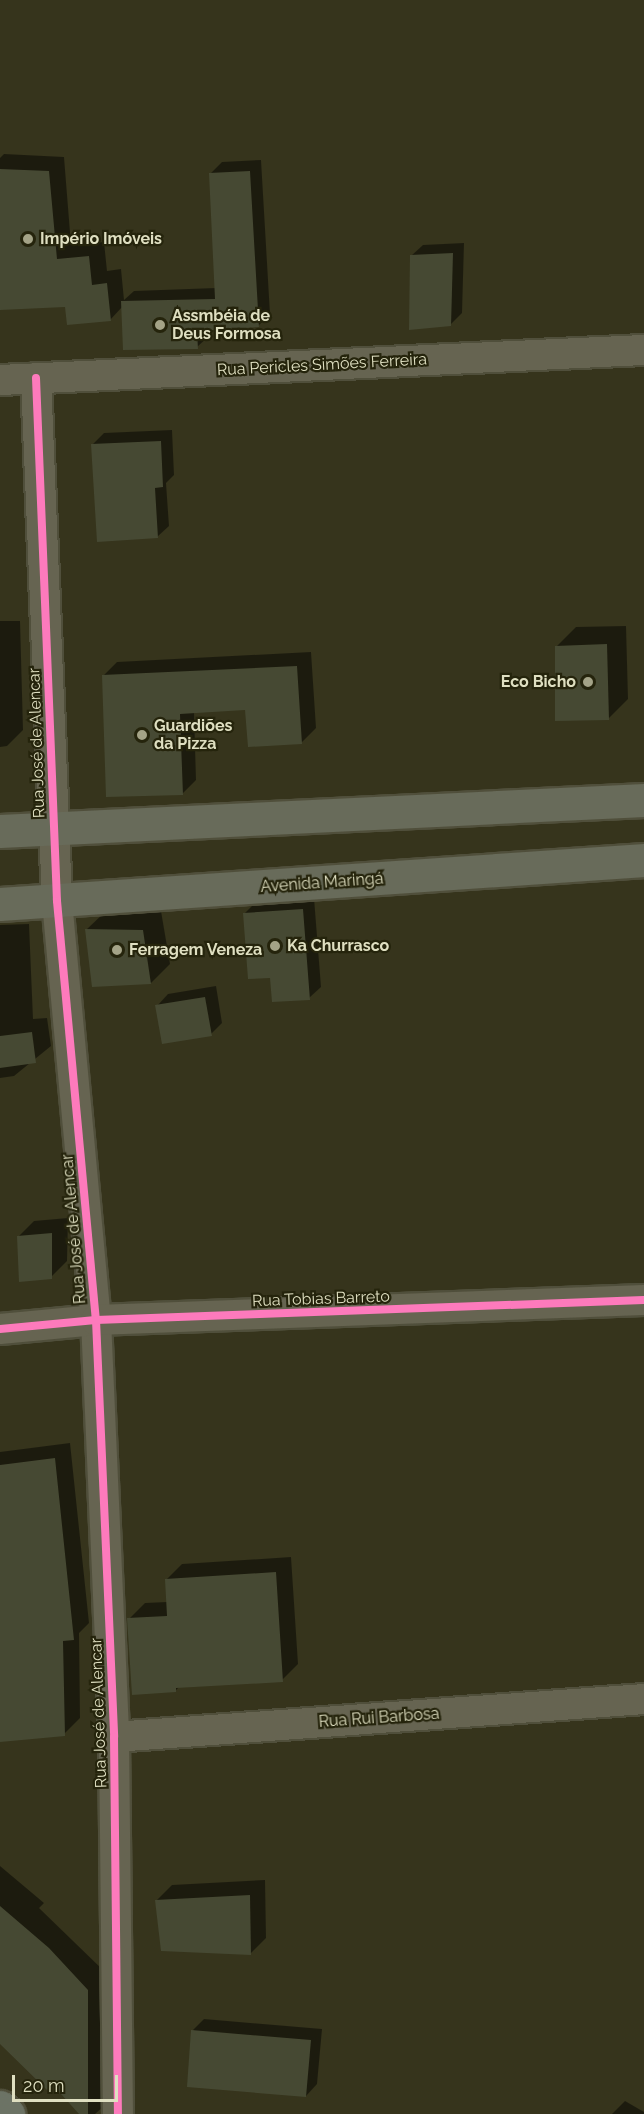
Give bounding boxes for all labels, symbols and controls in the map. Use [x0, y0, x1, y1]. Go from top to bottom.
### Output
place label: Império Imóveis [40, 229, 162, 249]
marker: Império Imóveis [21, 232, 35, 246]
place label: Assmbéia de Deus Formosa [172, 306, 281, 344]
marker: Assmbéia de Deus Formosa [153, 318, 167, 332]
street label: Rua Pericles Simões Ferreira [216, 350, 428, 380]
street label: Rua José de Alencar [25, 667, 49, 819]
place label: Eco Bicho [501, 672, 576, 692]
marker: Eco Bicho [581, 675, 595, 689]
place label: Guardiões da Pizza [154, 716, 232, 754]
marker: Guardiões da Pizza [135, 728, 149, 742]
street label: Avenida Maringá [260, 869, 384, 897]
place label: Ka Churrasco [287, 936, 389, 956]
marker: Ka Churrasco [268, 939, 282, 953]
place label: Ferragem Veneza [129, 940, 263, 960]
marker: Ferragem Veneza [110, 943, 124, 957]
street label: Rua José de Alencar [58, 1153, 90, 1305]
street label: Rua Tobias Barreto [252, 1287, 390, 1311]
street label: Rua José de Alencar [87, 1637, 111, 1789]
street label: Rua Rui Barbosa [318, 1704, 440, 1732]
scale bar [15, 2063, 122, 2101]
text: 20 m [23, 2075, 65, 2096]

